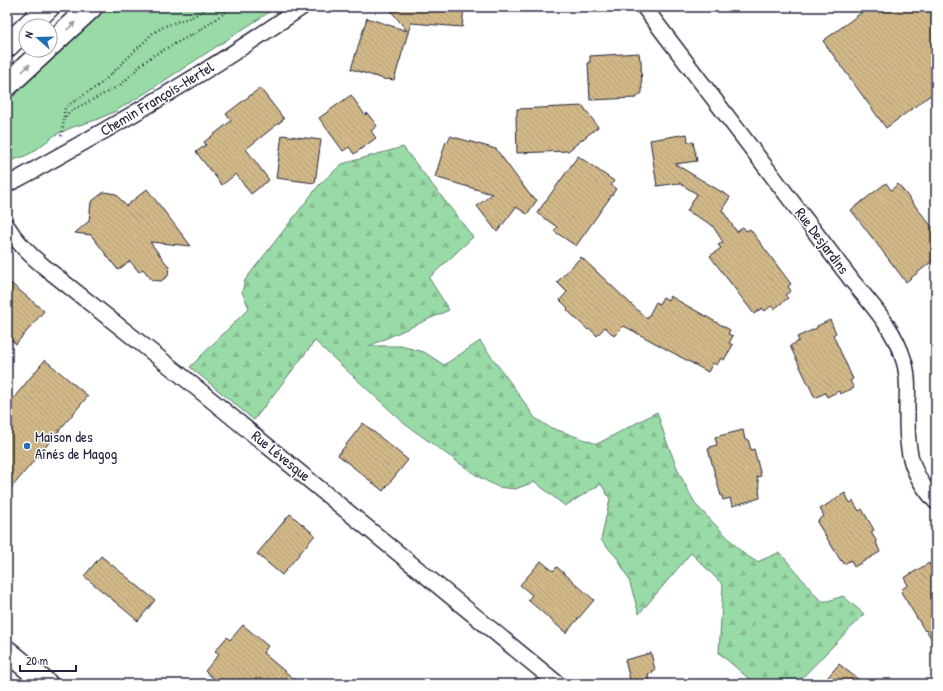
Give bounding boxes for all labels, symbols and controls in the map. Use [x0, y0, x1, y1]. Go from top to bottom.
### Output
north arrow [18, 18, 58, 58]
one-way arrow [66, 21, 76, 31]
text: N [21, 29, 36, 40]
street label: Chemin François-Hertel [96, 56, 218, 141]
one-way arrow [21, 63, 31, 72]
street label: Rue Desjardins [791, 203, 854, 278]
street label: Rue Lévesque [247, 425, 315, 486]
place label: Maison des Aînés de Magog [35, 426, 117, 464]
marker: Maison des Aînés de Magog [22, 441, 32, 451]
scale bar [20, 647, 76, 673]
text: 20 m [26, 652, 48, 669]

